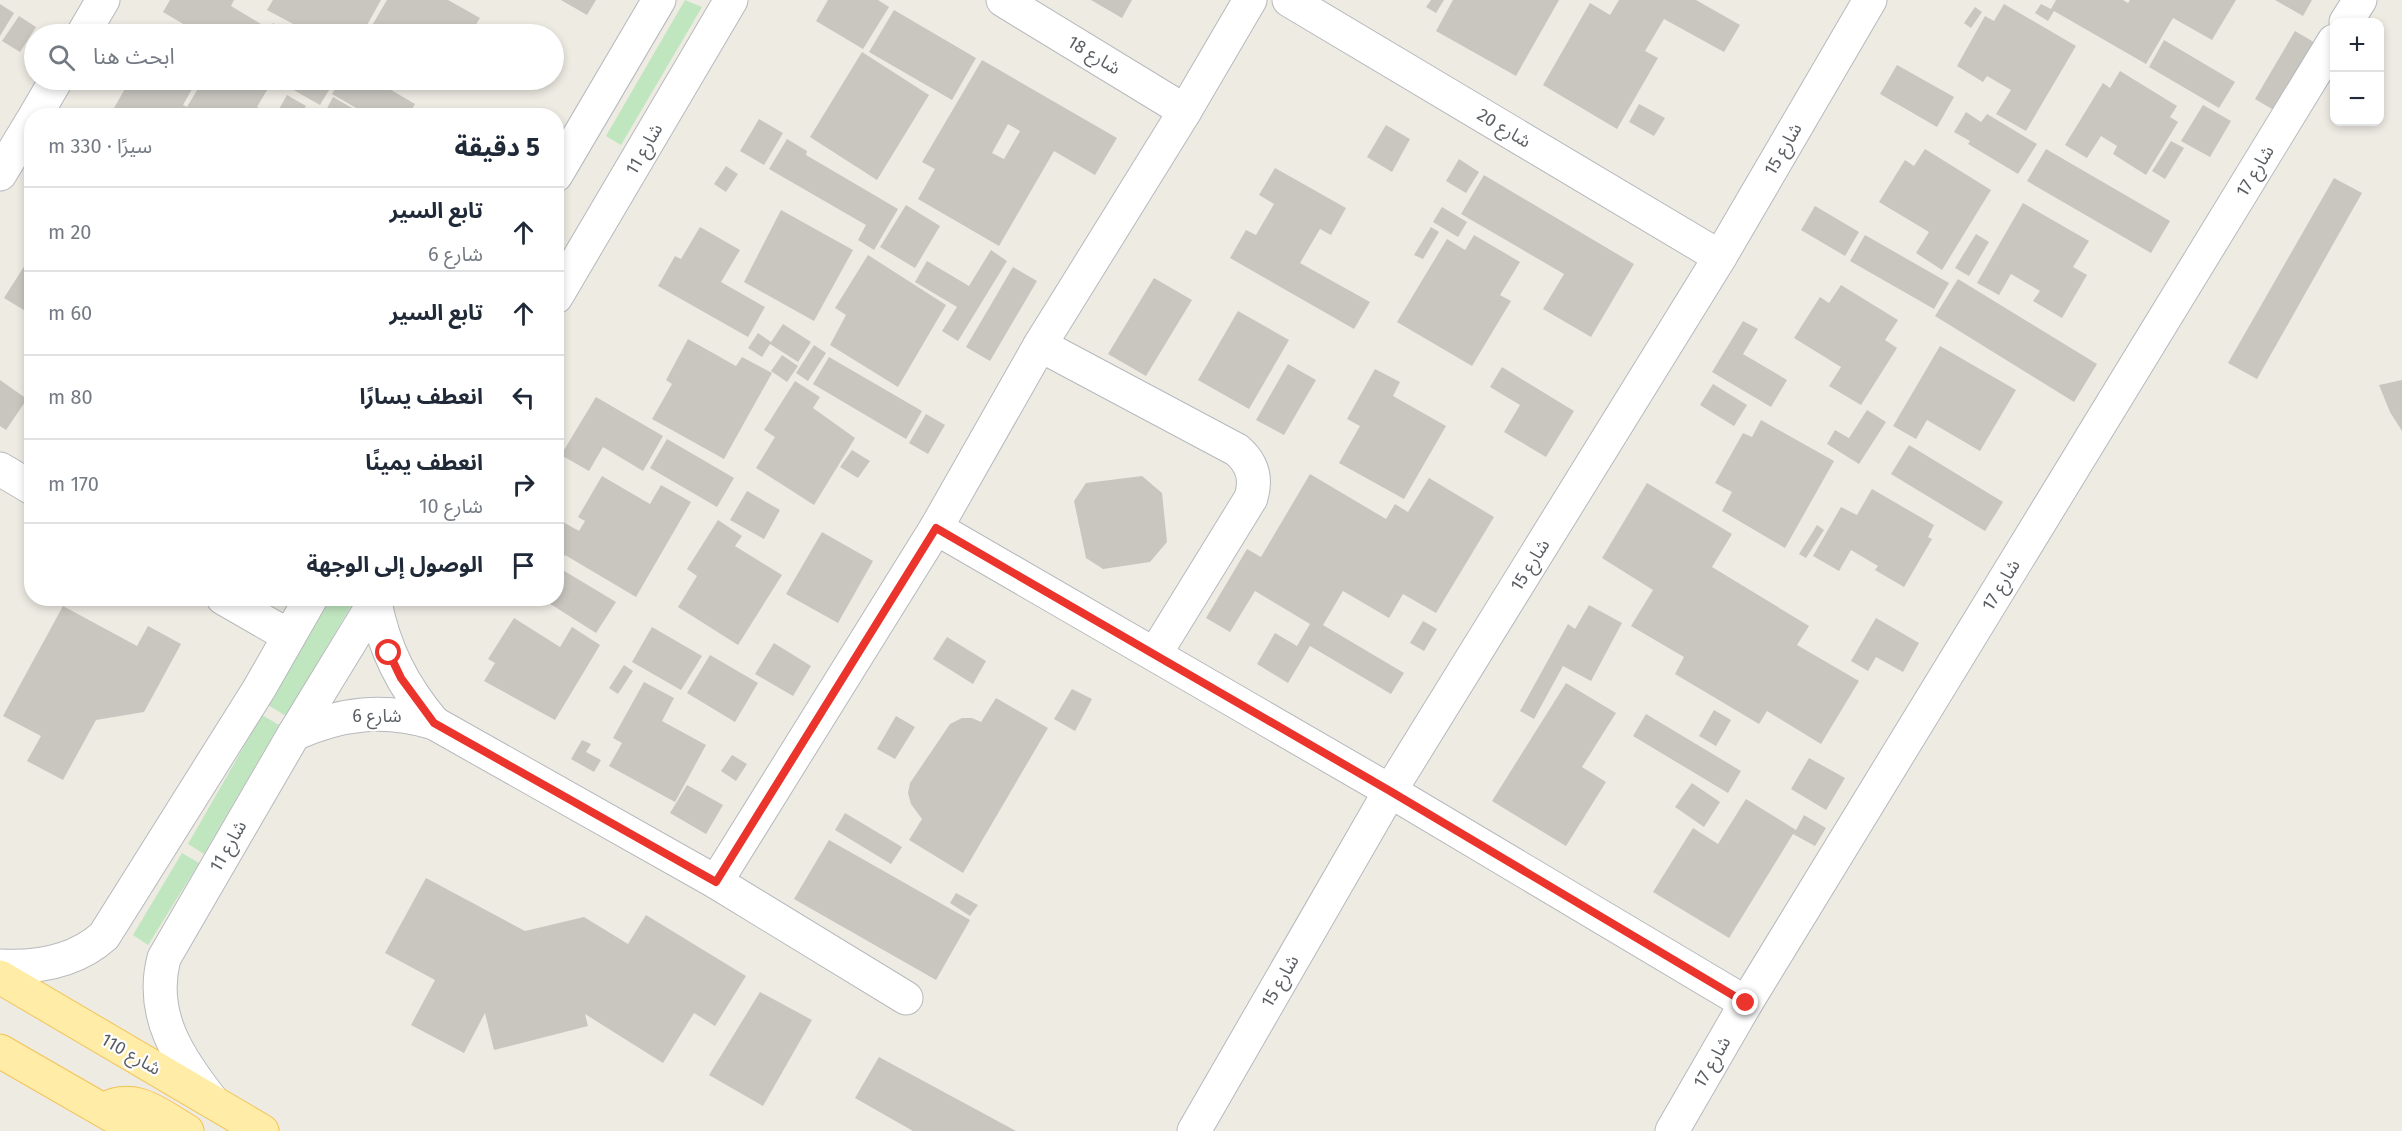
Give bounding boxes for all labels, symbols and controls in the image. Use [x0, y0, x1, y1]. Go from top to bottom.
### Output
map controls [2330, 18, 2384, 126]
button: + [2330, 18, 2384, 72]
search box [24, 24, 564, 90]
street label: شارع 18 [1062, 31, 1124, 82]
icon: search [45, 41, 78, 74]
text: ابحث هنا [93, 43, 175, 70]
button: − [2330, 72, 2384, 126]
street label: شارع 20 [1472, 103, 1535, 155]
street label: شارع 15 [1759, 119, 1809, 181]
street label: شارع 11 [621, 120, 670, 180]
text: 5 دقيقة [454, 132, 540, 163]
text: سيرًا · 330 m [48, 134, 152, 158]
street label: شارع 17 [2231, 141, 2281, 202]
text: تابع السير [390, 197, 483, 224]
icon: ahead [507, 216, 540, 249]
text: 20 m [48, 220, 92, 244]
text: شارع 6 [428, 242, 483, 266]
icon: ahead [507, 297, 540, 330]
text: تابع السير [390, 299, 483, 326]
text: 60 m [48, 301, 92, 325]
icon: left [507, 381, 540, 414]
text: انعطف يسارًا [360, 383, 483, 410]
text: 80 m [48, 385, 93, 409]
text: انعطف يمينًا [365, 449, 483, 476]
icon: right [507, 468, 540, 501]
text: 170 m [48, 472, 99, 496]
text: شارع 10 [419, 494, 483, 518]
street label: شارع 15 [1506, 535, 1557, 596]
icon: arrive [507, 549, 540, 582]
text: الوصول إلى الوجهة [306, 551, 483, 578]
street label: شارع 17 [1977, 555, 2027, 616]
route start [375, 639, 401, 665]
street label: شارع 6 [352, 705, 402, 730]
street label: شارع 11 [205, 817, 254, 877]
street label: شارع 15 [1256, 951, 1306, 1013]
route end [1732, 989, 1758, 1015]
street label: شارع 110 [96, 1028, 165, 1082]
street label: شارع 17 [1689, 1032, 1738, 1093]

